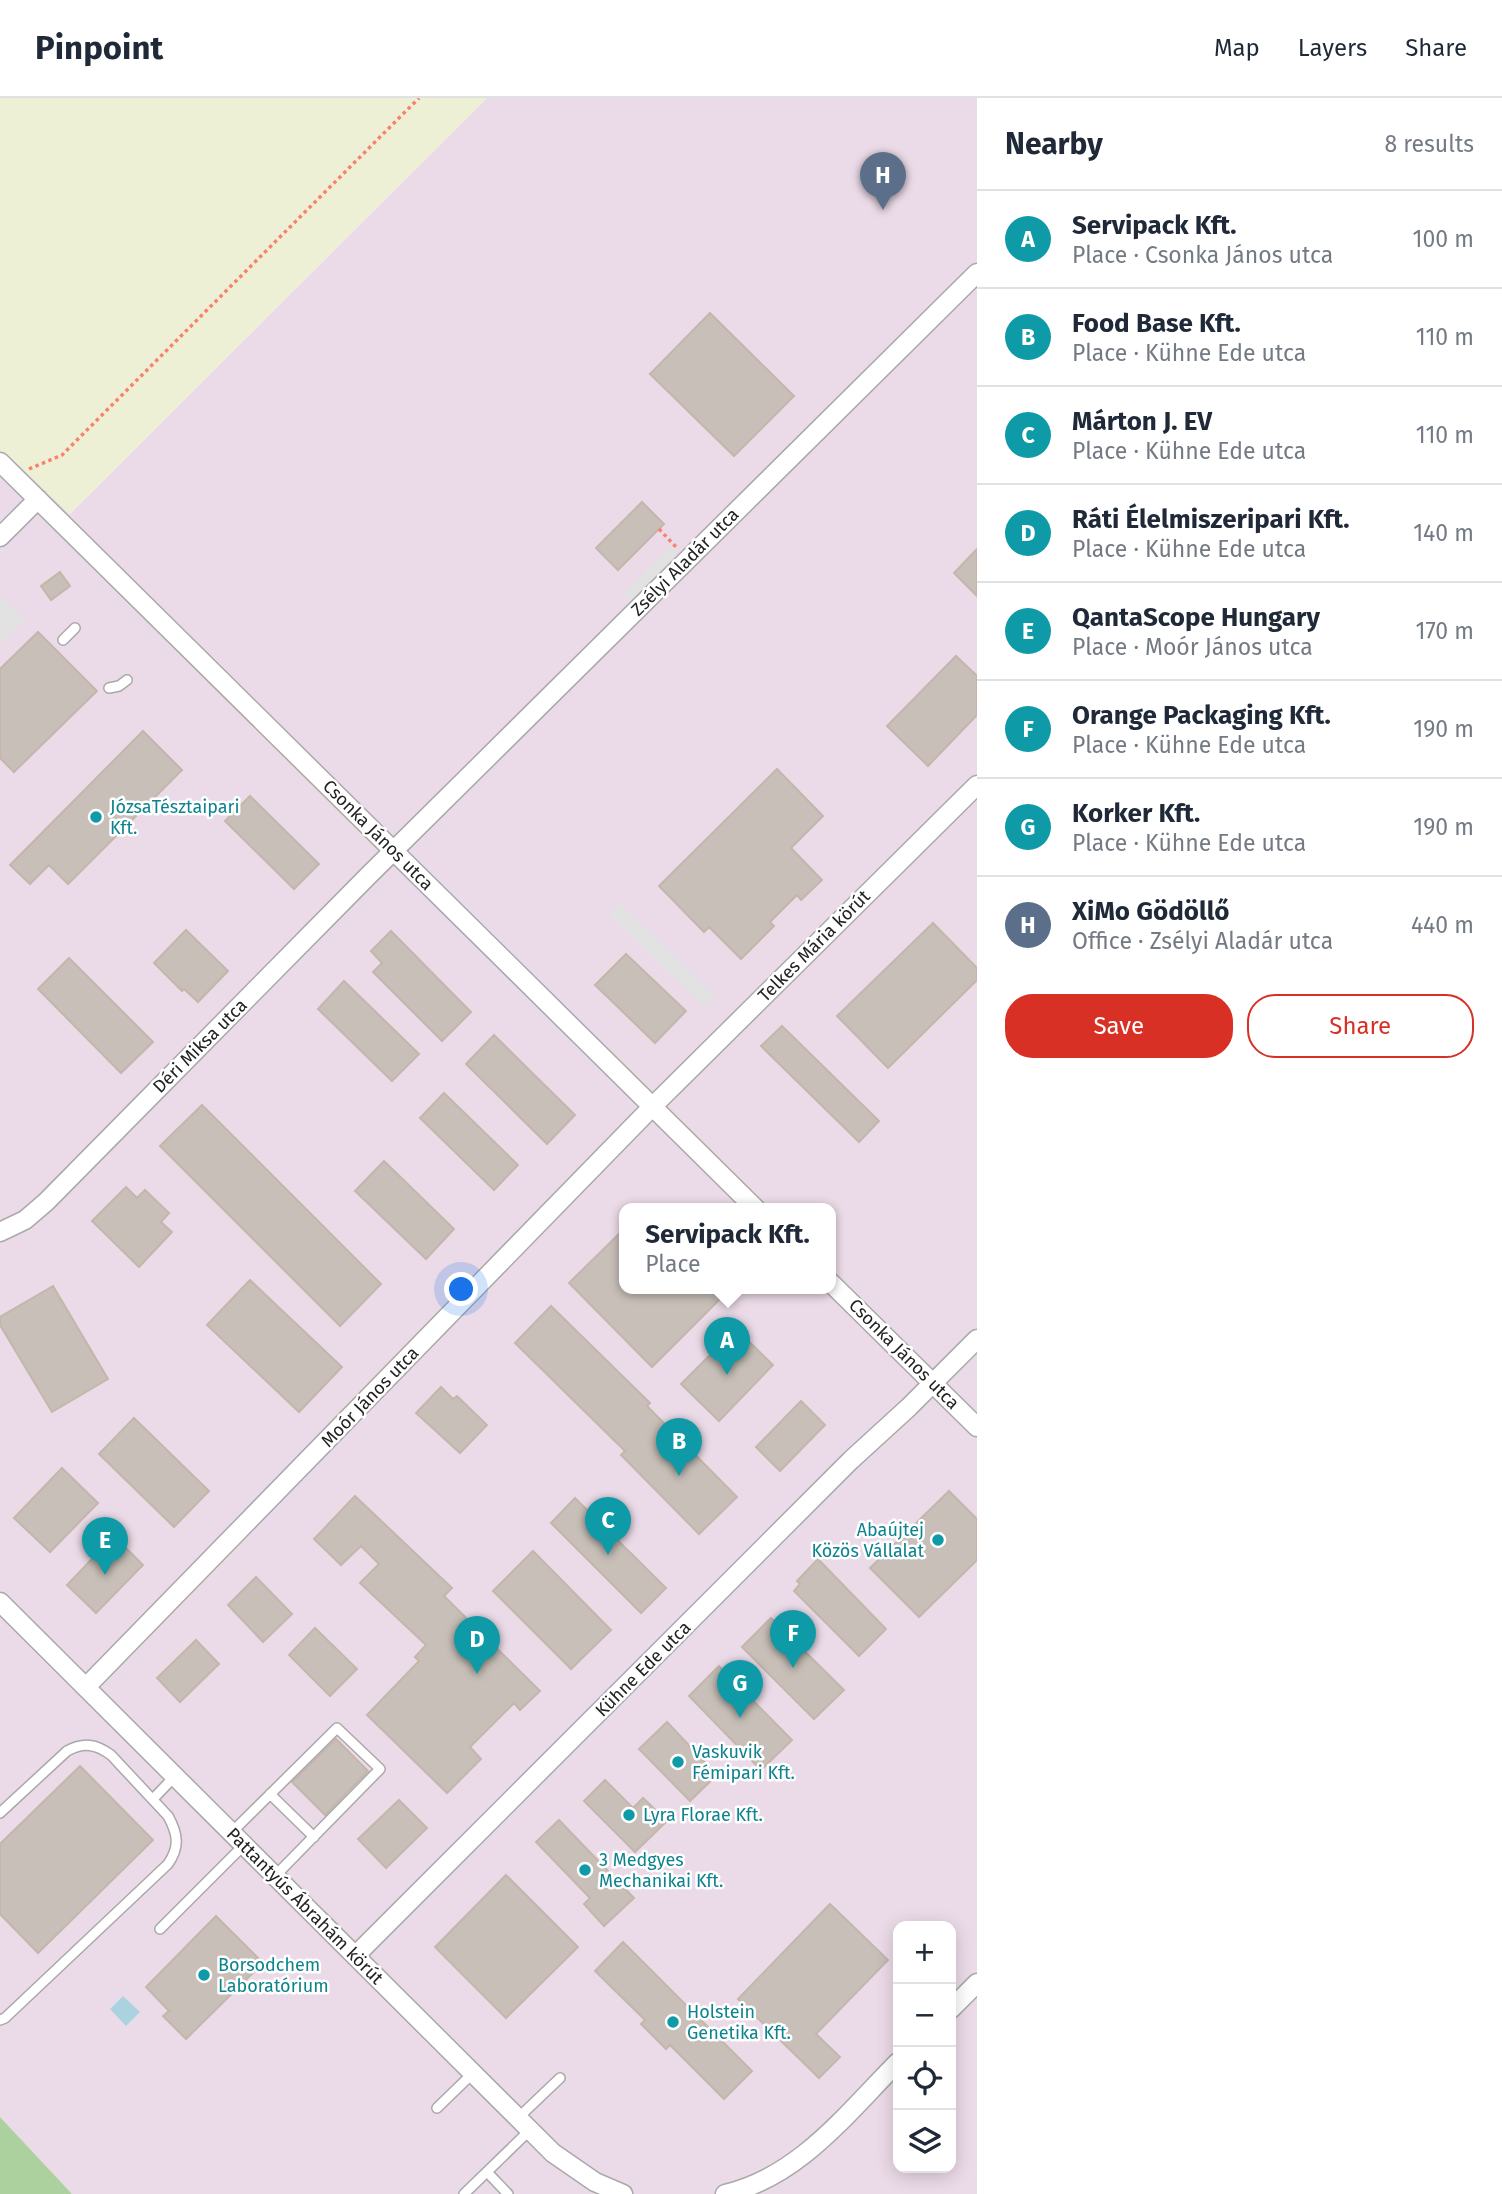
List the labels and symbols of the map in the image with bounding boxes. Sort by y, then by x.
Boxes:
pin: H [860,152,906,210]
street label: Zsélyi Aladár utca [626,503,744,621]
street label: Csonka János utca [318,775,438,895]
place label: JózsaTésztaipari Kft. [110,796,240,839]
marker: JózsaTésztaipari Kft. [88,809,104,825]
street label: Telkes Mária körút [753,885,875,1007]
street label: Déri Miksa utca [148,994,252,1098]
your location [444,1272,478,1306]
street label: Csonka János utca [844,1294,964,1414]
pin: A [704,1317,750,1375]
street label: Moór János utca [317,1342,423,1452]
pin: B [656,1418,702,1476]
pin: C [585,1497,631,1555]
pin: E [82,1517,128,1575]
place label: Abaújtej Közös Vállalat [811,1519,925,1562]
marker: Abaújtej Közös Vállalat [930,1532,946,1548]
pin: F [770,1610,816,1668]
pin: D [454,1616,500,1674]
street label: Kühne Ede utca [591,1617,695,1721]
pin: G [717,1660,763,1718]
place label: Vaskuvik Fémipari Kft. [692,1741,795,1784]
marker: Vaskuvik Fémipari Kft. [670,1754,686,1770]
place label: Lyra Florae Kft. [643,1804,763,1826]
marker: Lyra Florae Kft. [621,1807,637,1823]
street label: Pattantyús Ábrahám körút [222,1822,389,1989]
place label: 3 Medgyes Mechanikai Kft. [599,1849,723,1892]
marker: 3 Medgyes Mechanikai Kft. [577,1862,593,1878]
place label: Borsodchem Laboratórium [218,1954,329,1997]
marker: Borsodchem Laboratórium [196,1967,212,1983]
place label: Holstein Genetika Kft. [687,2001,791,2044]
marker: Holstein Genetika Kft. [665,2014,681,2030]

